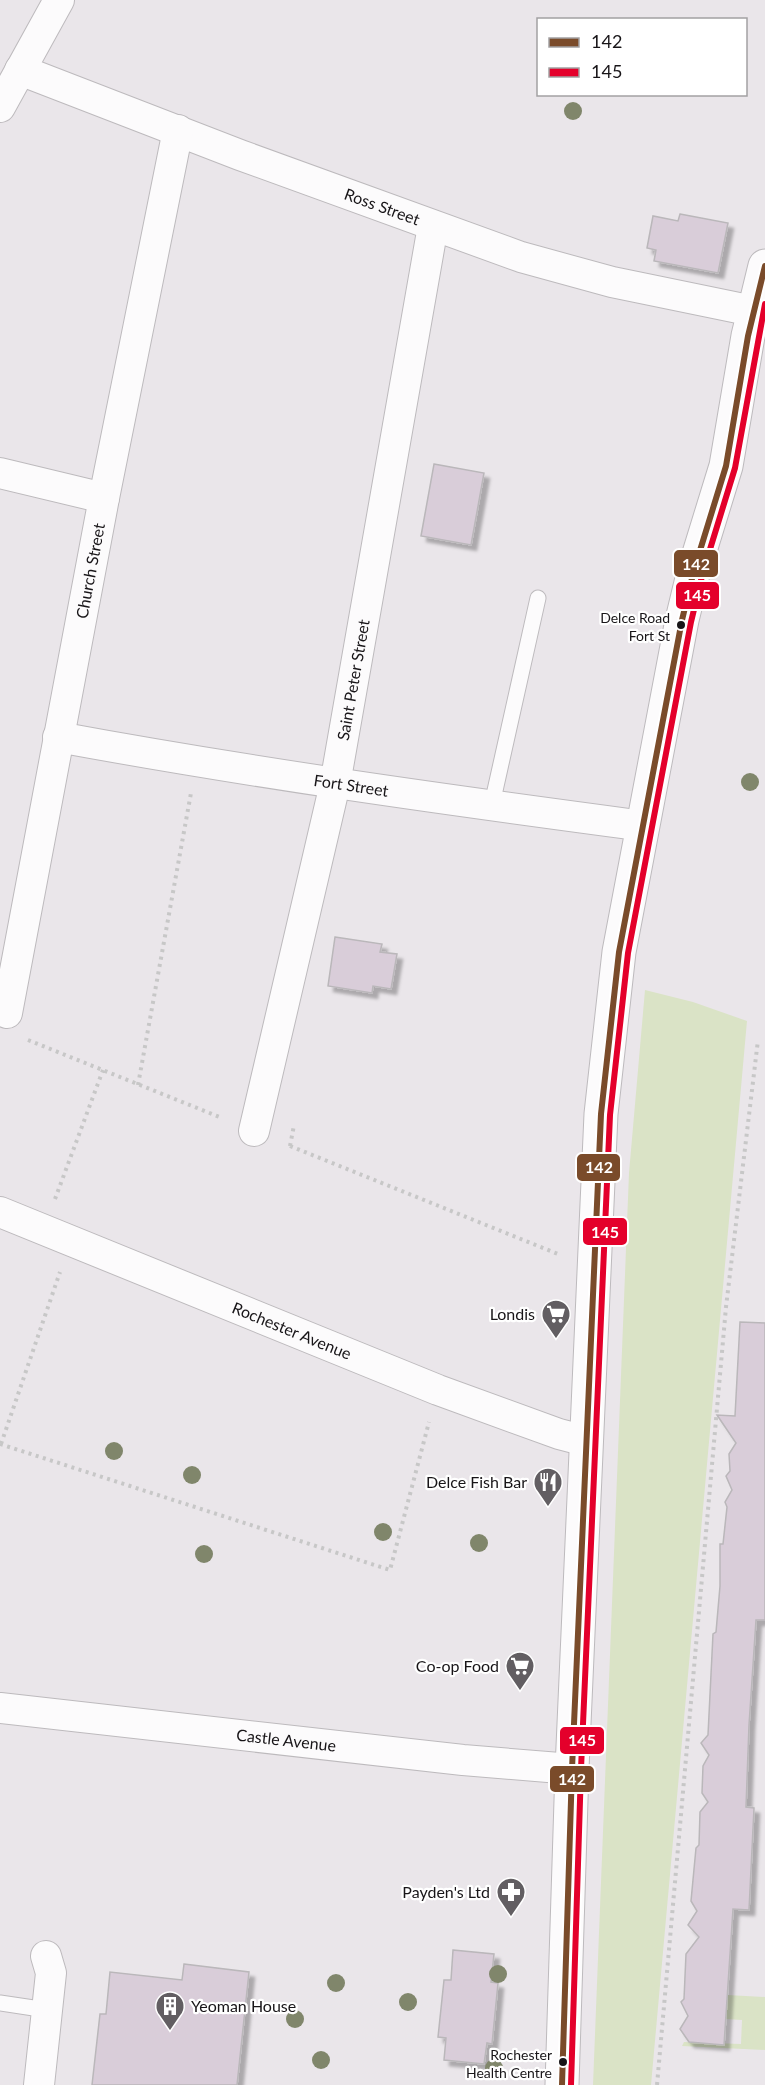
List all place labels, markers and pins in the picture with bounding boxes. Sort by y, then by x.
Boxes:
place label: Delce Road Fort St [600,609,670,644]
marker: Delce Road Fort St [675,619,687,631]
supermarket icon: Londis [540,1298,572,1340]
place label: Londis [490,1304,535,1323]
restaurant icon: Delce Fish Bar [532,1466,564,1508]
place label: Delce Fish Bar [426,1472,527,1491]
supermarket icon: Co-op Food [504,1650,536,1692]
place label: Co-op Food [416,1656,499,1675]
pharmacy icon: Payden's Ltd [495,1876,527,1918]
place label: Payden's Ltd [402,1882,490,1901]
building icon: Yeoman House [154,1990,186,2032]
place label: Yeoman House [191,1996,296,2015]
place label: Rochester Health Centre [466,2046,552,2081]
marker: Rochester Health Centre [557,2056,569,2068]

